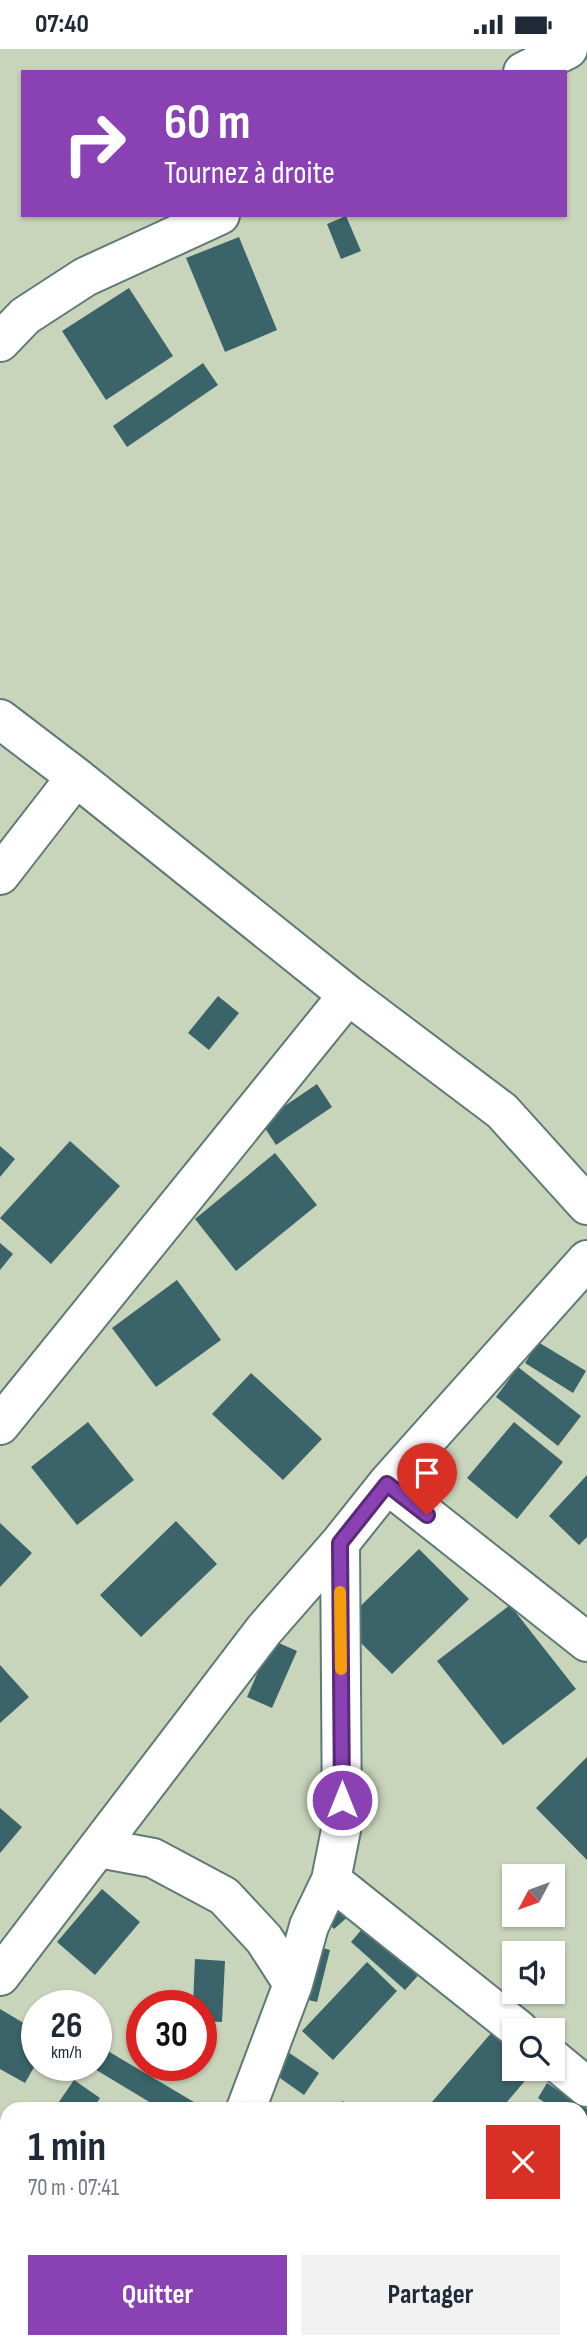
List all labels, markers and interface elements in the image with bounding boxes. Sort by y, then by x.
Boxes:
text: 07:40 [35,9,89,40]
text: 60 m [164,94,251,153]
icon: right [49,98,140,189]
text: Tournez à droite [164,154,335,193]
pin [397,1443,457,1515]
icon: arrive [408,1454,446,1492]
position arrow [305,1763,379,1837]
north arrow [502,1864,565,1927]
map controls [502,1864,565,2081]
button: sound [502,1941,565,2004]
speed limit sign: 30 [126,1990,217,2081]
text: 26 [51,2005,82,2048]
button: search [502,2018,565,2081]
text: km/h [51,2042,82,2063]
text: 1 min [28,2122,106,2173]
button: close [486,2125,560,2199]
text: 70 m · 07:41 [28,2174,119,2202]
button: Quitter [28,2255,287,2335]
button: Partager [301,2255,560,2335]

